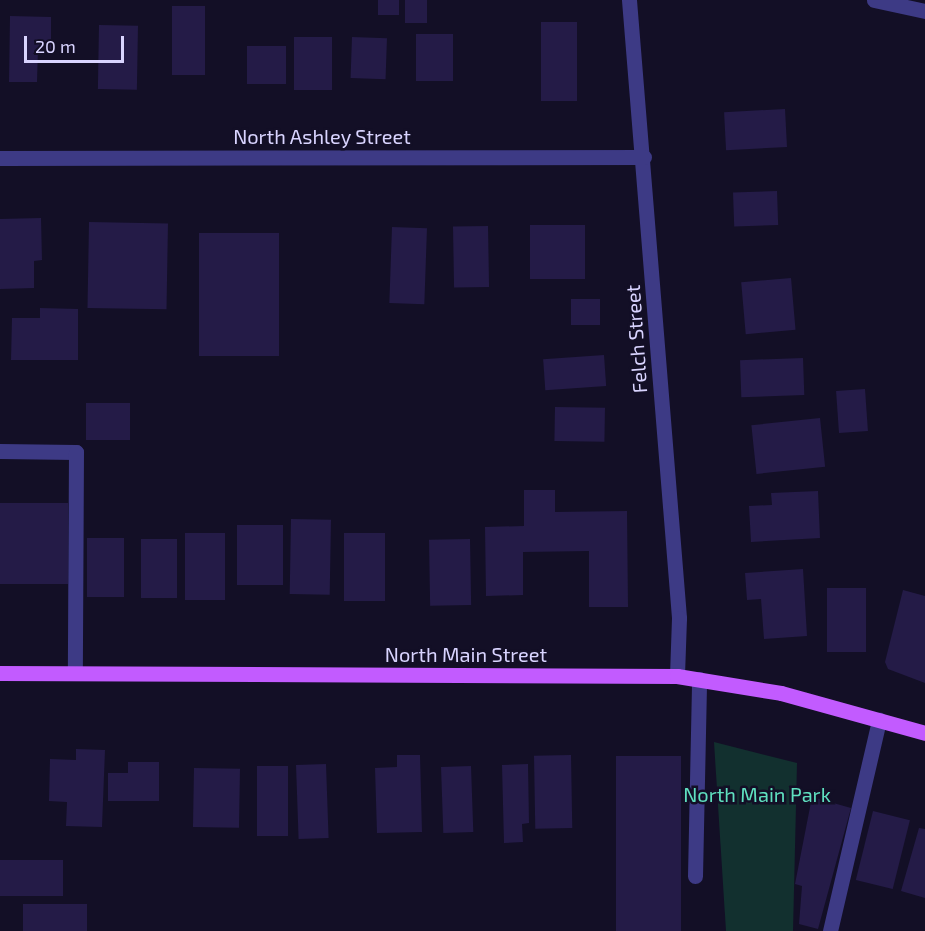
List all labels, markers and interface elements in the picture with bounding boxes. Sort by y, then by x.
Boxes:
scale bar [27,24,128,62]
text: 20 m [35,35,76,57]
street label: North Ashley Street [233,124,411,148]
street label: Felch Street [620,284,652,394]
street label: North Main Street [385,642,547,666]
park label: North Main Park [683,782,831,806]

